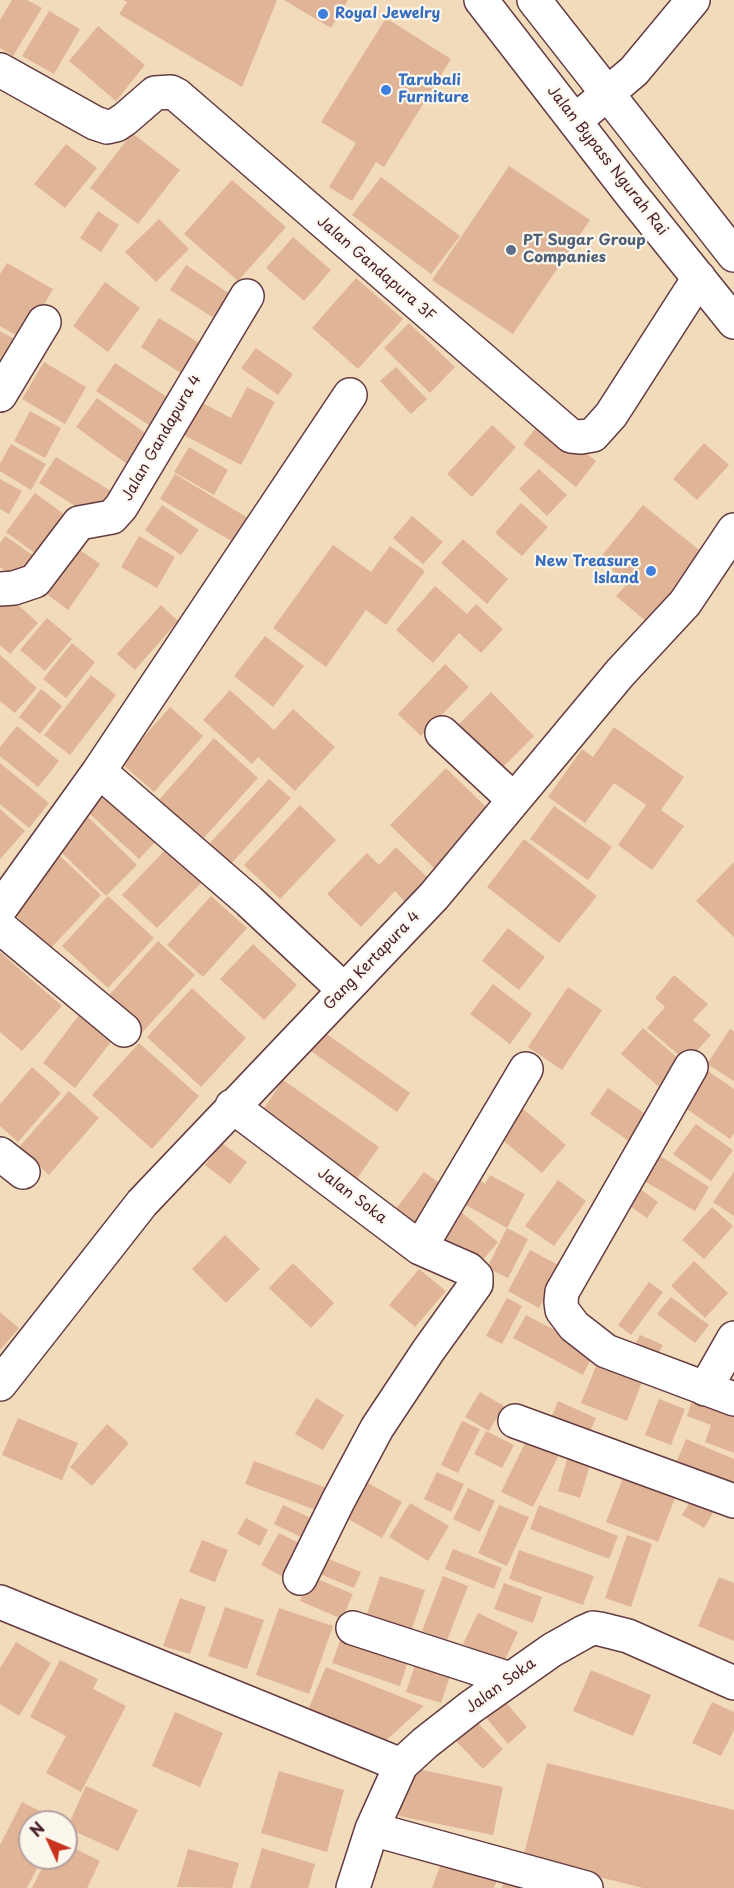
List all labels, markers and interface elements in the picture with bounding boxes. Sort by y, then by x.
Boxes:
place label: Royal Jewelry [335,5,440,23]
marker: Royal Jewelry [316,7,330,21]
place label: Tarubali Furniture [398,72,469,107]
marker: Tarubali Furniture [379,83,393,97]
street label: Jalan Bypass Ngurah Rai [543,83,671,239]
street label: Jalan Gandapura 3F [313,213,439,325]
place label: PT Sugar Group Companies [523,232,646,267]
marker: PT Sugar Group Companies [504,243,518,257]
street label: Jalan Gandapura 4 [119,372,205,504]
place label: New Treasure Island [535,553,639,588]
marker: New Treasure Island [644,564,658,578]
street label: Gang Kertapura 4 [320,908,424,1014]
street label: Jalan Soka [314,1164,390,1228]
street label: Jalan Soka [463,1655,539,1717]
north arrow [18,1810,78,1870]
text: N [23,1816,50,1842]

